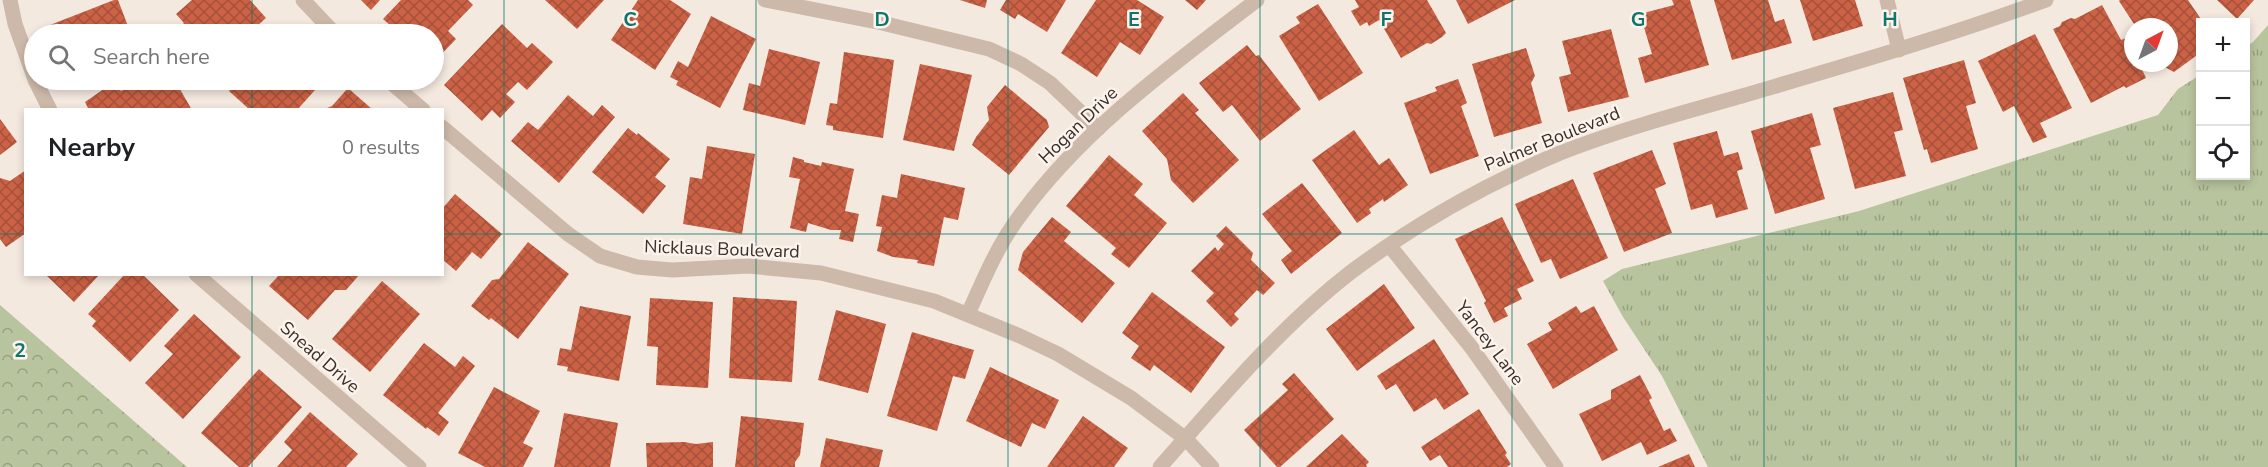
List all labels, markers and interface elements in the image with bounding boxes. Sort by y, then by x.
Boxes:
text: C [623,6,637,33]
text: D [874,6,890,33]
text: E [1128,6,1140,33]
text: F [1380,6,1392,33]
text: G [1631,6,1645,33]
text: H [1882,6,1898,33]
north arrow [2124,18,2178,72]
map controls [2196,18,2250,180]
button: + [2196,18,2250,72]
search box [24,24,444,90]
icon: search [45,41,78,74]
text: Search here [93,42,210,72]
button: − [2196,72,2250,126]
street label: Hogan Drive [1033,81,1123,169]
street label: Palmer Boulevard [1481,101,1623,177]
button: locate [2196,126,2250,180]
text: Nearby [48,130,135,165]
text: 0 results [342,134,420,161]
street label: Nicklaus Boulevard [644,234,800,264]
street label: Yancey Lane [1450,295,1530,390]
street label: Snead Drive [275,316,365,398]
text: 2 [14,337,26,364]

